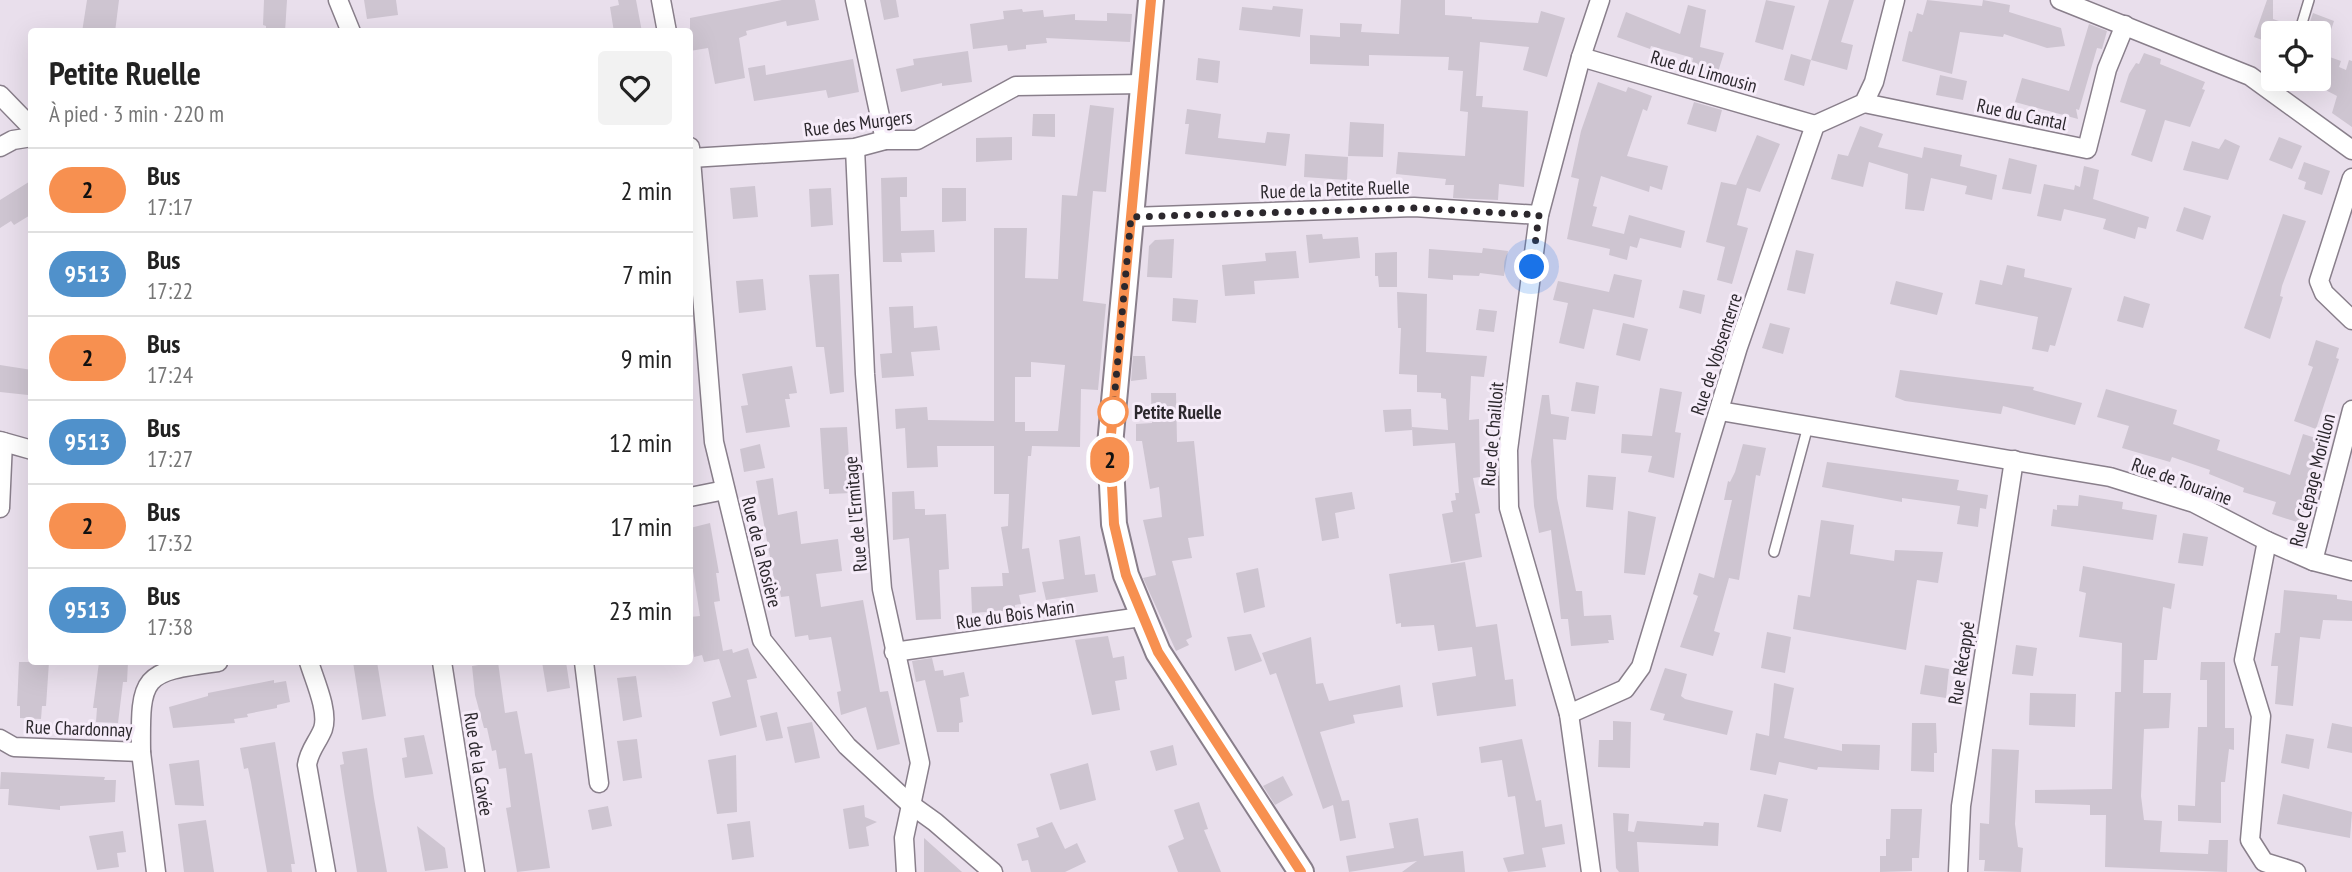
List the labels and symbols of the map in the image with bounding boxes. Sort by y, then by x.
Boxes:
street label: Rue du Limousin [1648,44,1760,98]
street label: Rue du Cantal [1975,93,2070,135]
street label: Rue des Murgers [802,104,914,142]
street label: Rue de la Petite Ruelle [1260,174,1410,204]
your location [1514,249,1549,284]
street label: Rue de Vobsenterre [1685,290,1747,418]
street label: Rue de Chailloit [1475,380,1509,487]
marker: Petite Ruelle [1098,397,1128,427]
place label: Petite Ruelle [1134,400,1222,424]
street label: Rue Cépage Morillon [2284,411,2340,549]
line badge: 2 [1087,437,1133,483]
street label: Rue de Touraine [2129,452,2236,510]
street label: Rue de l'Ermitage [838,455,872,573]
street label: Rue de la Rosière [737,494,787,610]
street label: Rue du Bois Marin [954,594,1076,634]
street label: Rue Récappé [1943,619,1979,706]
street label: Rue de la Cavée [459,711,499,818]
street label: Rue Chardonnay [25,714,134,742]

